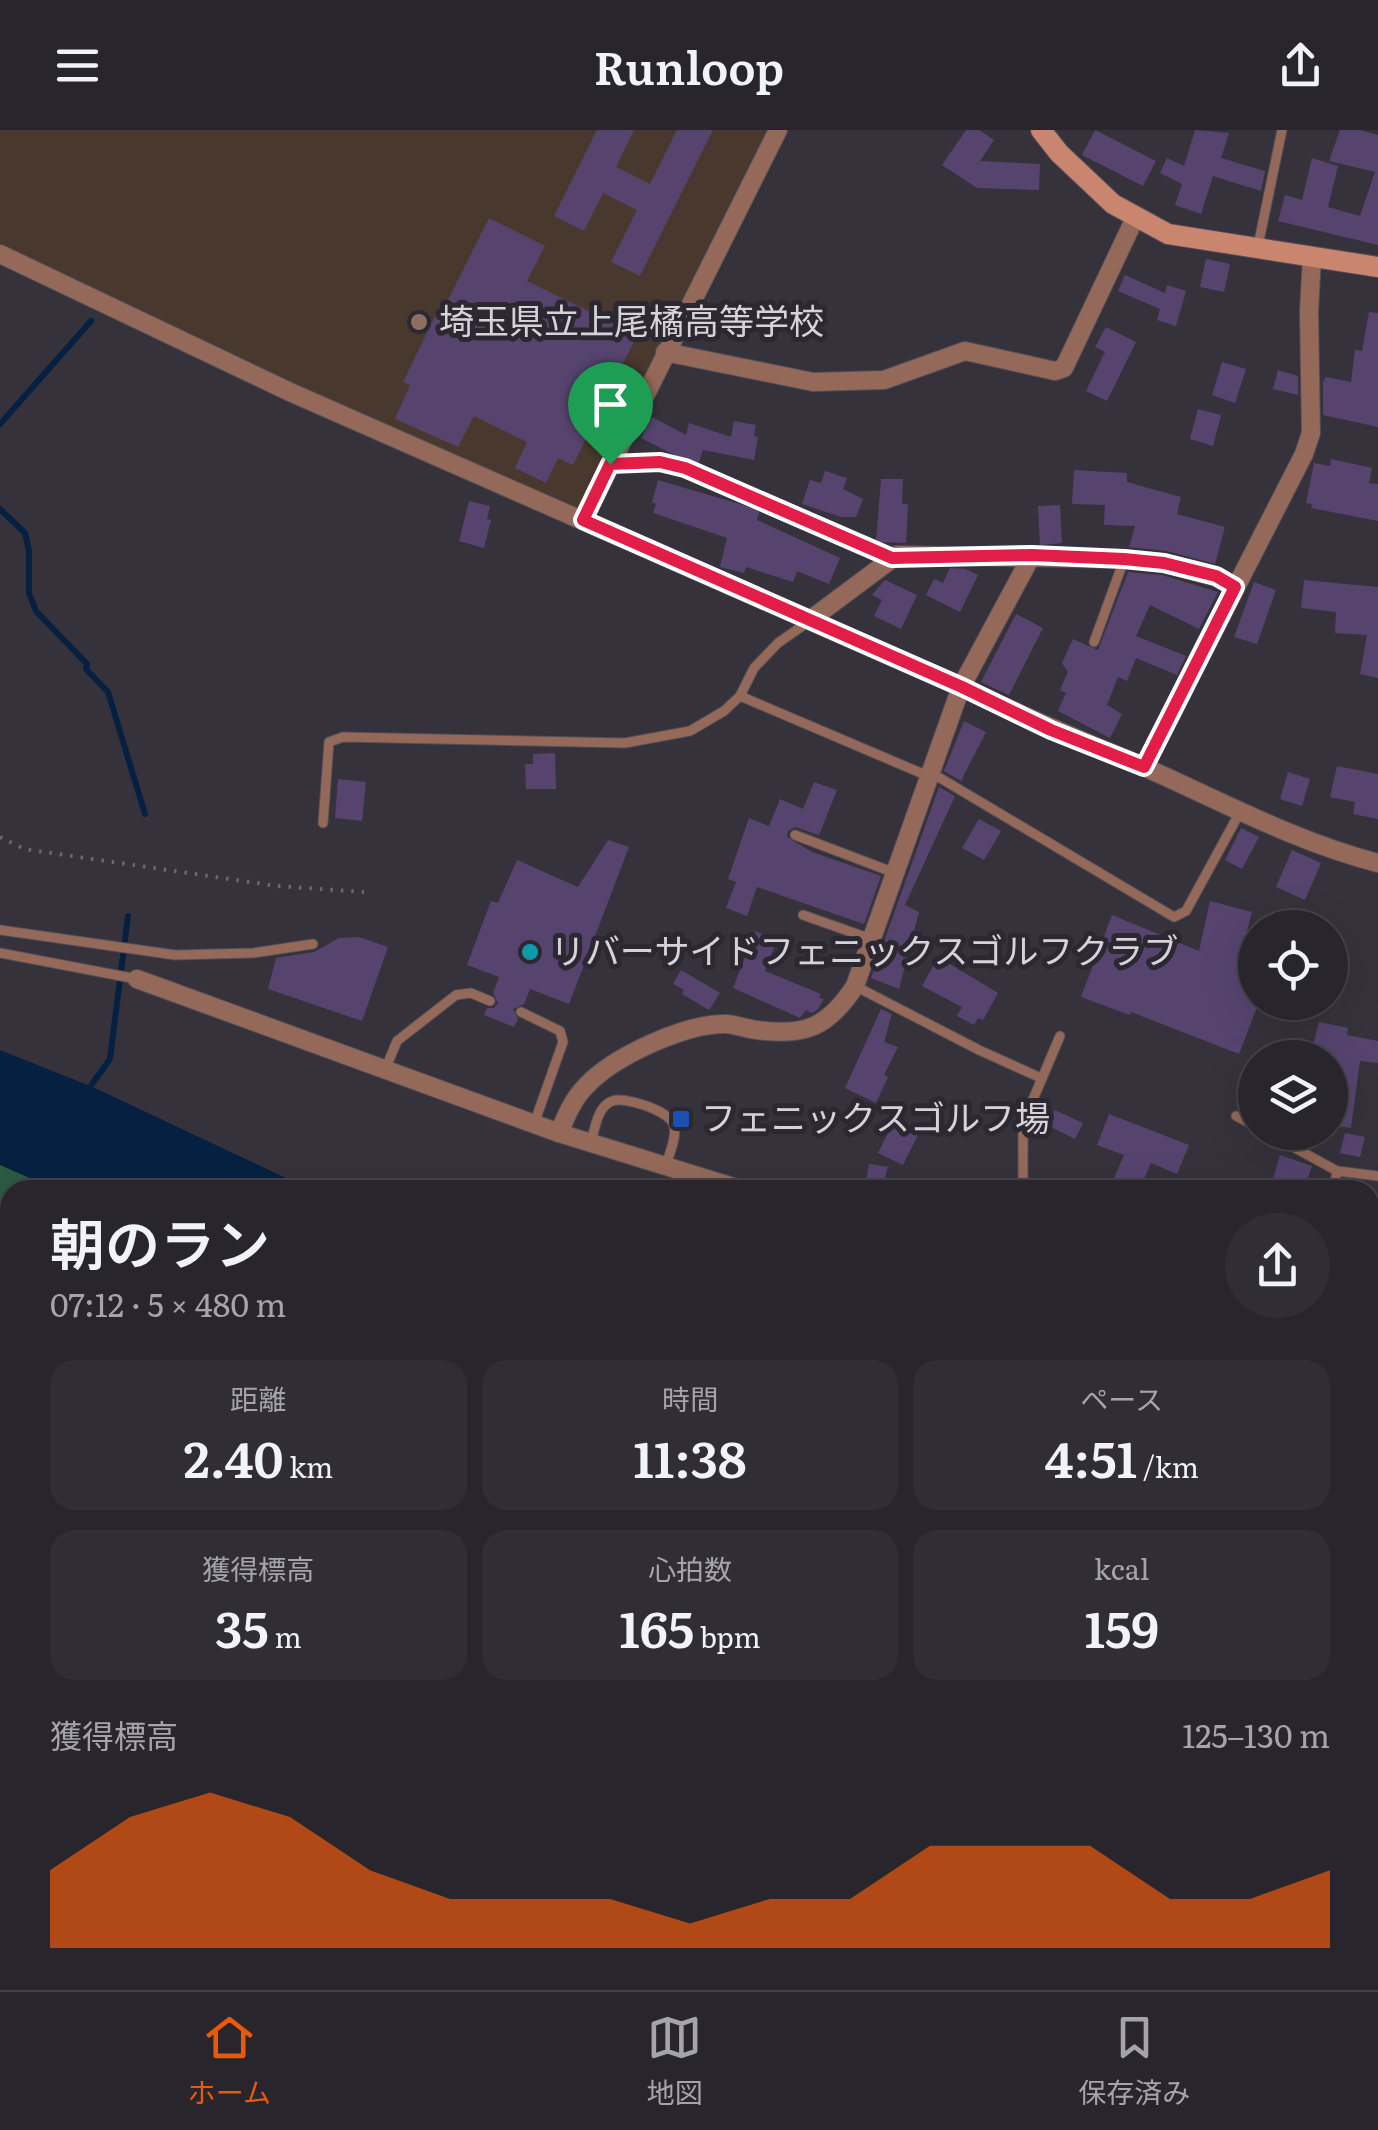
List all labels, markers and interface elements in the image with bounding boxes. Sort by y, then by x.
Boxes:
text: Runloop [594,32,784,99]
icon: menu [50,38,105,93]
icon: share [1273,38,1328,93]
place label: 埼玉県立上尾橘高等学校 [439,293,824,345]
marker: 埼玉県立上尾橘高等学校 [408,311,430,333]
pin [568,362,653,465]
icon: arrive [583,377,638,432]
map controls [1238,910,1348,1150]
button: locate [1238,910,1348,1020]
place label: リバーサイドフェニックスゴルフクラブ [550,923,1178,975]
marker: リバーサイドフェニックスゴルフクラブ [519,941,541,963]
button: layers [1238,1040,1348,1150]
place label: フェニックスゴルフ場 [701,1090,1050,1142]
marker: フェニックスゴルフ場 [670,1108,692,1130]
text: 朝のラン [50,1200,270,1282]
button: share [1225,1213,1330,1318]
text: 07:12 · 5 × 480 m [50,1279,286,1327]
text: 距離 [230,1377,286,1419]
text: 時間 [662,1377,718,1419]
text: ペース [1080,1377,1163,1419]
text: 2.40 [183,1419,284,1493]
text: 11:38 [633,1419,747,1493]
text: 4:51 [1044,1419,1137,1493]
text: km [284,1445,333,1487]
text: /km [1137,1445,1199,1487]
text: 獲得標高 [202,1547,314,1589]
text: 心拍数 [648,1547,732,1589]
text: kcal [1094,1547,1149,1589]
text: 35 [215,1589,269,1663]
text: 165 [619,1589,694,1663]
text: 159 [1084,1589,1159,1663]
text: m [269,1615,302,1657]
text: bpm [694,1615,761,1657]
text: 獲得標高 [50,1710,178,1758]
text: 125–130 m [1182,1710,1330,1758]
tab: ホーム [188,2010,271,2112]
tab: 地図 [647,2010,703,2112]
tab: 保存済み [1078,2010,1190,2112]

